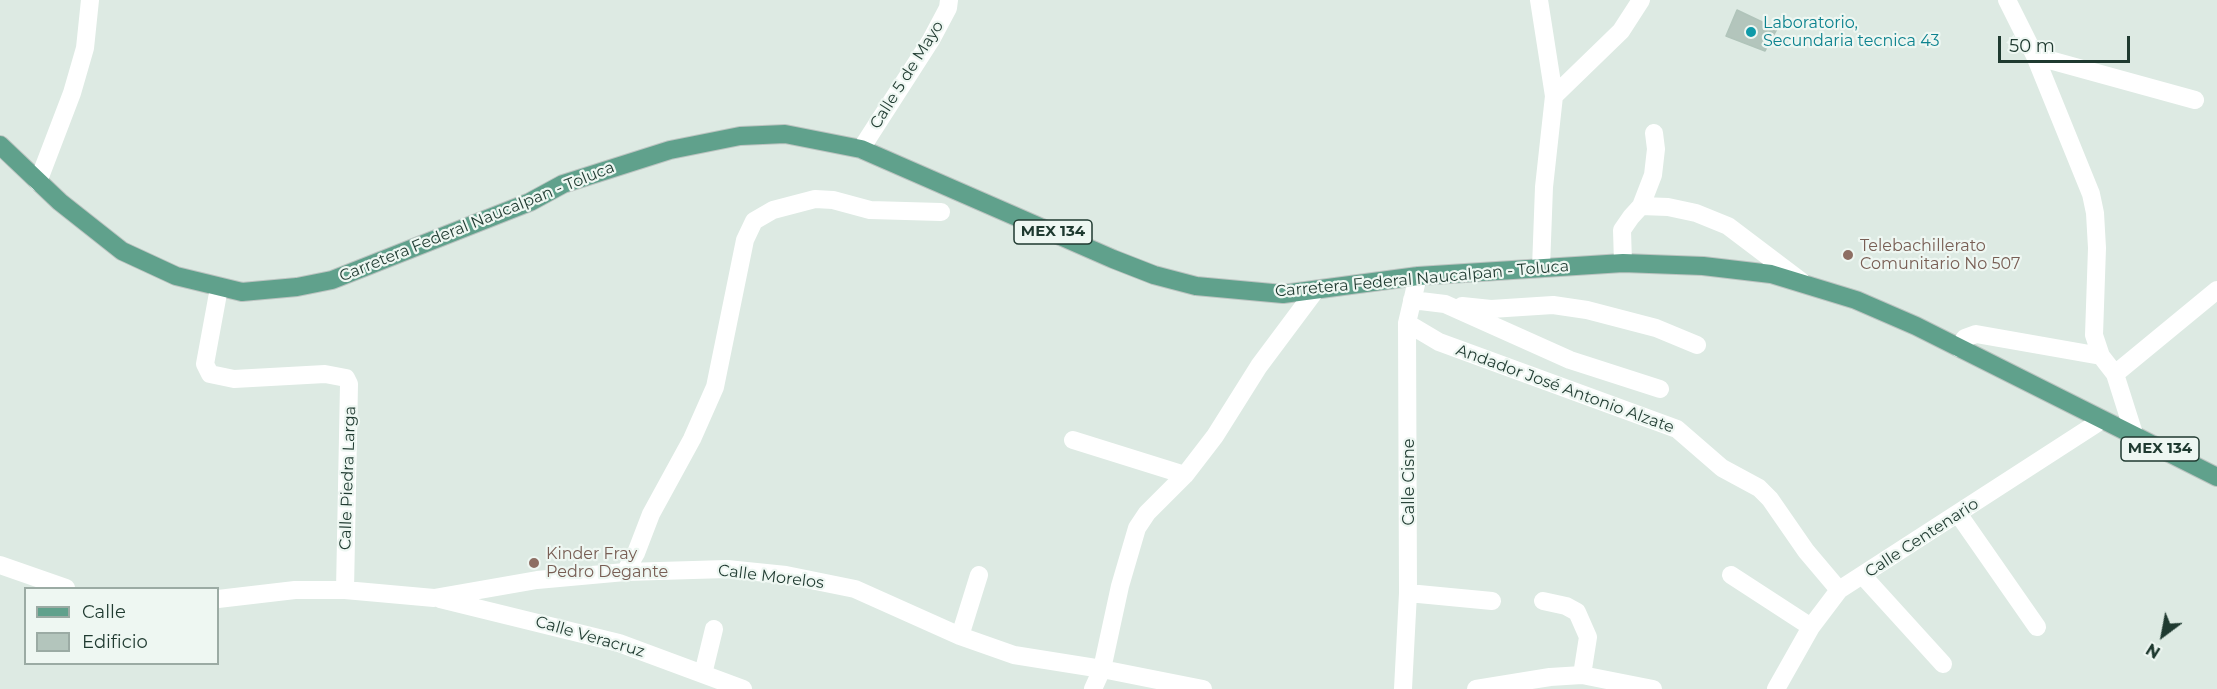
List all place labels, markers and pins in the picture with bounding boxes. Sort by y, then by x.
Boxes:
place label: Laboratorio, Secundaria tecnica 43 [1763,13,1940,51]
marker: Laboratorio, Secundaria tecnica 43 [1744,25,1758,39]
place label: Telebachillerato Comunitario No 507 [1860,236,2020,274]
marker: Telebachillerato Comunitario No 507 [1841,248,1855,262]
place label: Kinder Fray Pedro Degante [546,544,668,582]
marker: Kinder Fray Pedro Degante [527,556,541,570]

